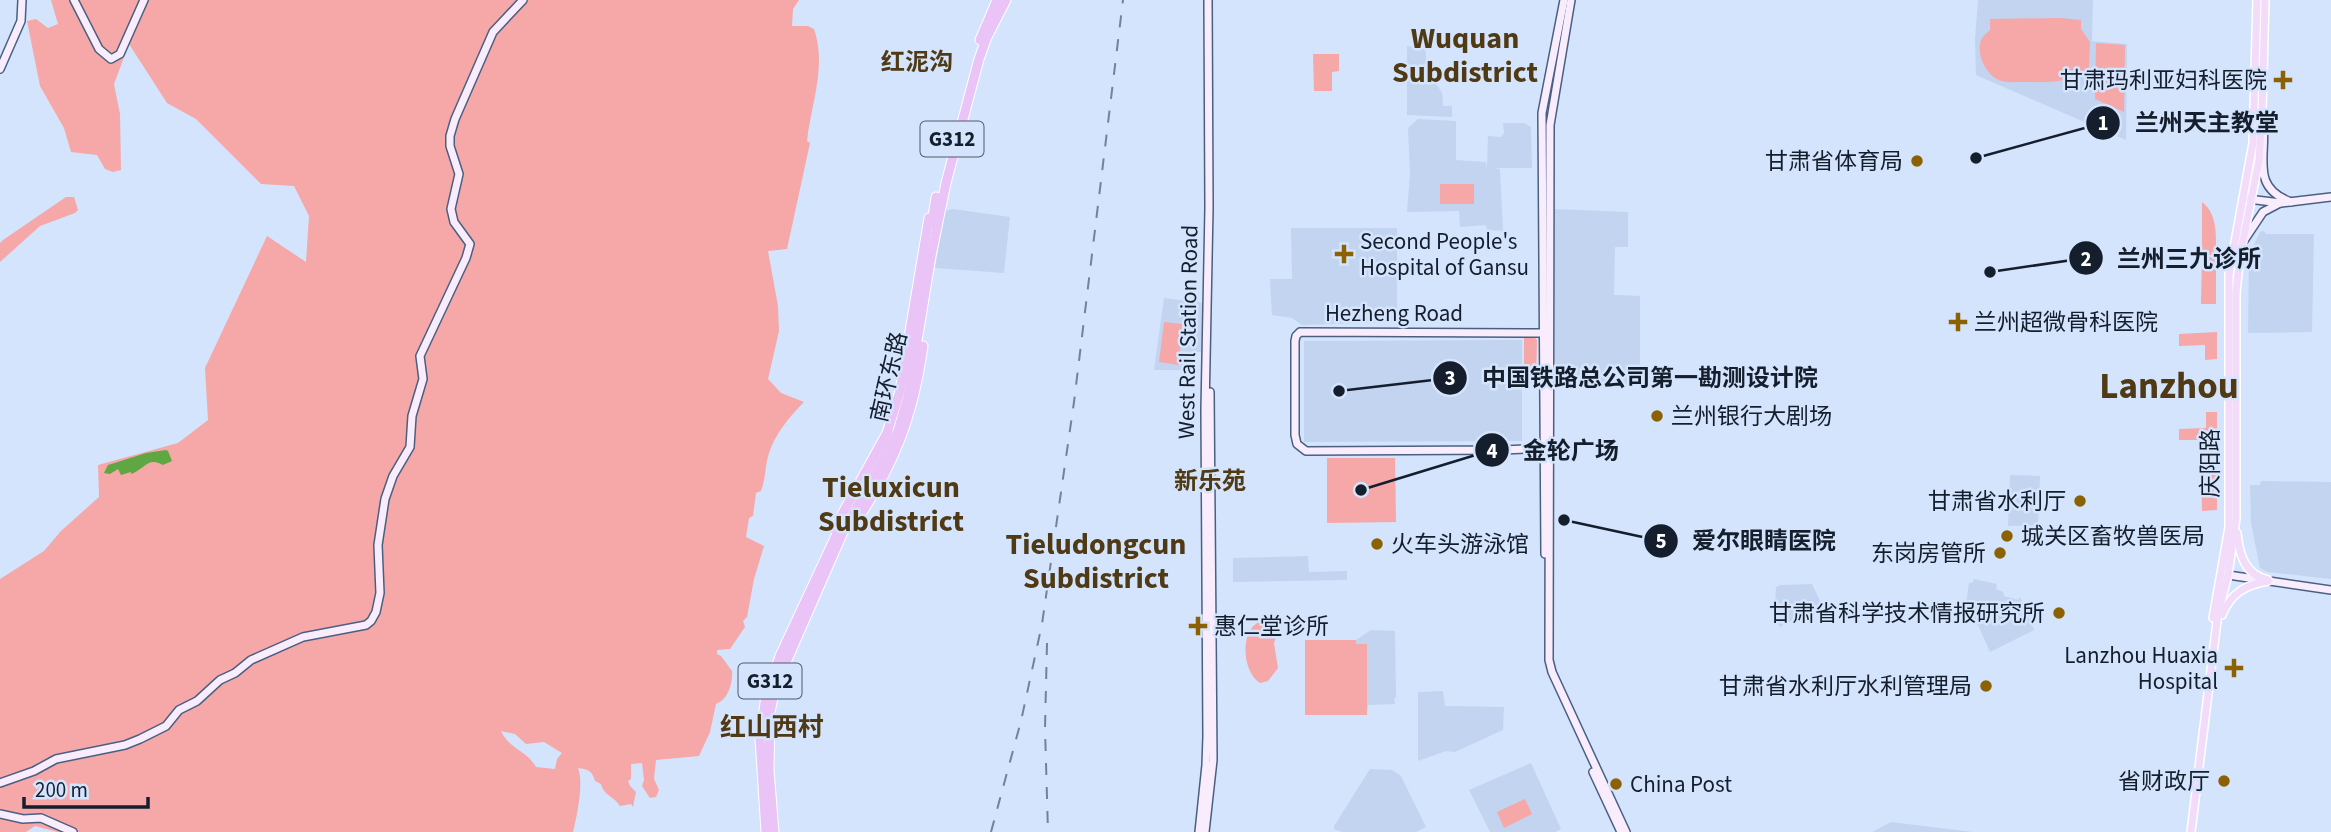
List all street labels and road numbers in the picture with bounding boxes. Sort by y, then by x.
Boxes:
road number: G312 [920,122,984,156]
street label: West Rail Station Road [1170,224,1206,440]
street label: Hezheng Road [1325,297,1463,330]
street label: 南环东路 [863,328,915,426]
street label: 庆阳路 [2194,429,2227,498]
road number: G312 [738,664,802,698]

